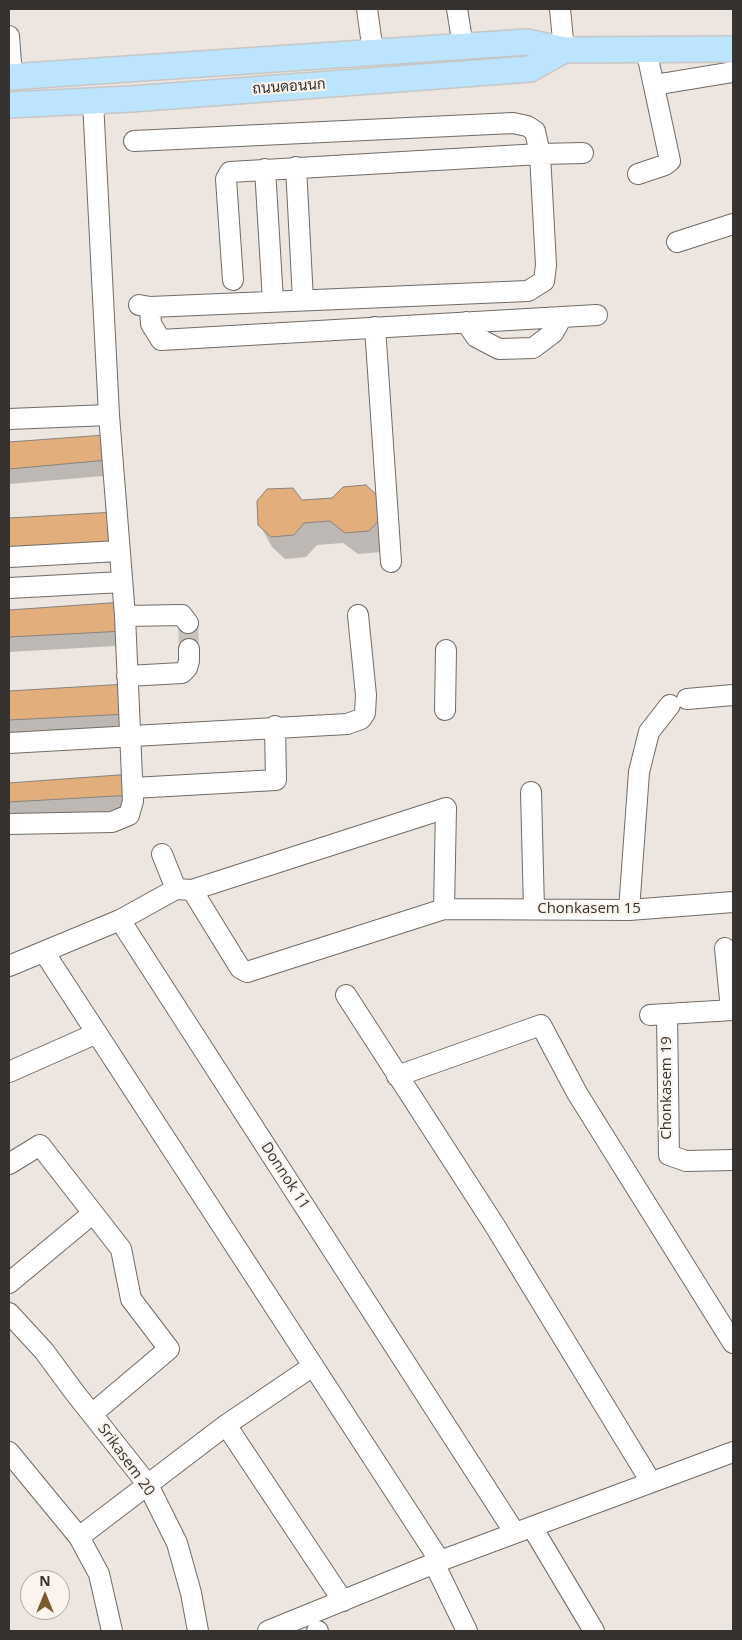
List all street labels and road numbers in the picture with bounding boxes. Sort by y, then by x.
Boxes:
street label: ถนนดอนนก [252,75,326,99]
street label: Chonkasem 15 [537,900,641,918]
street label: Chonkasem 19 [658,1036,676,1140]
street label: Donnok 11 [257,1139,313,1213]
street label: Srikasem 20 [94,1420,158,1500]

